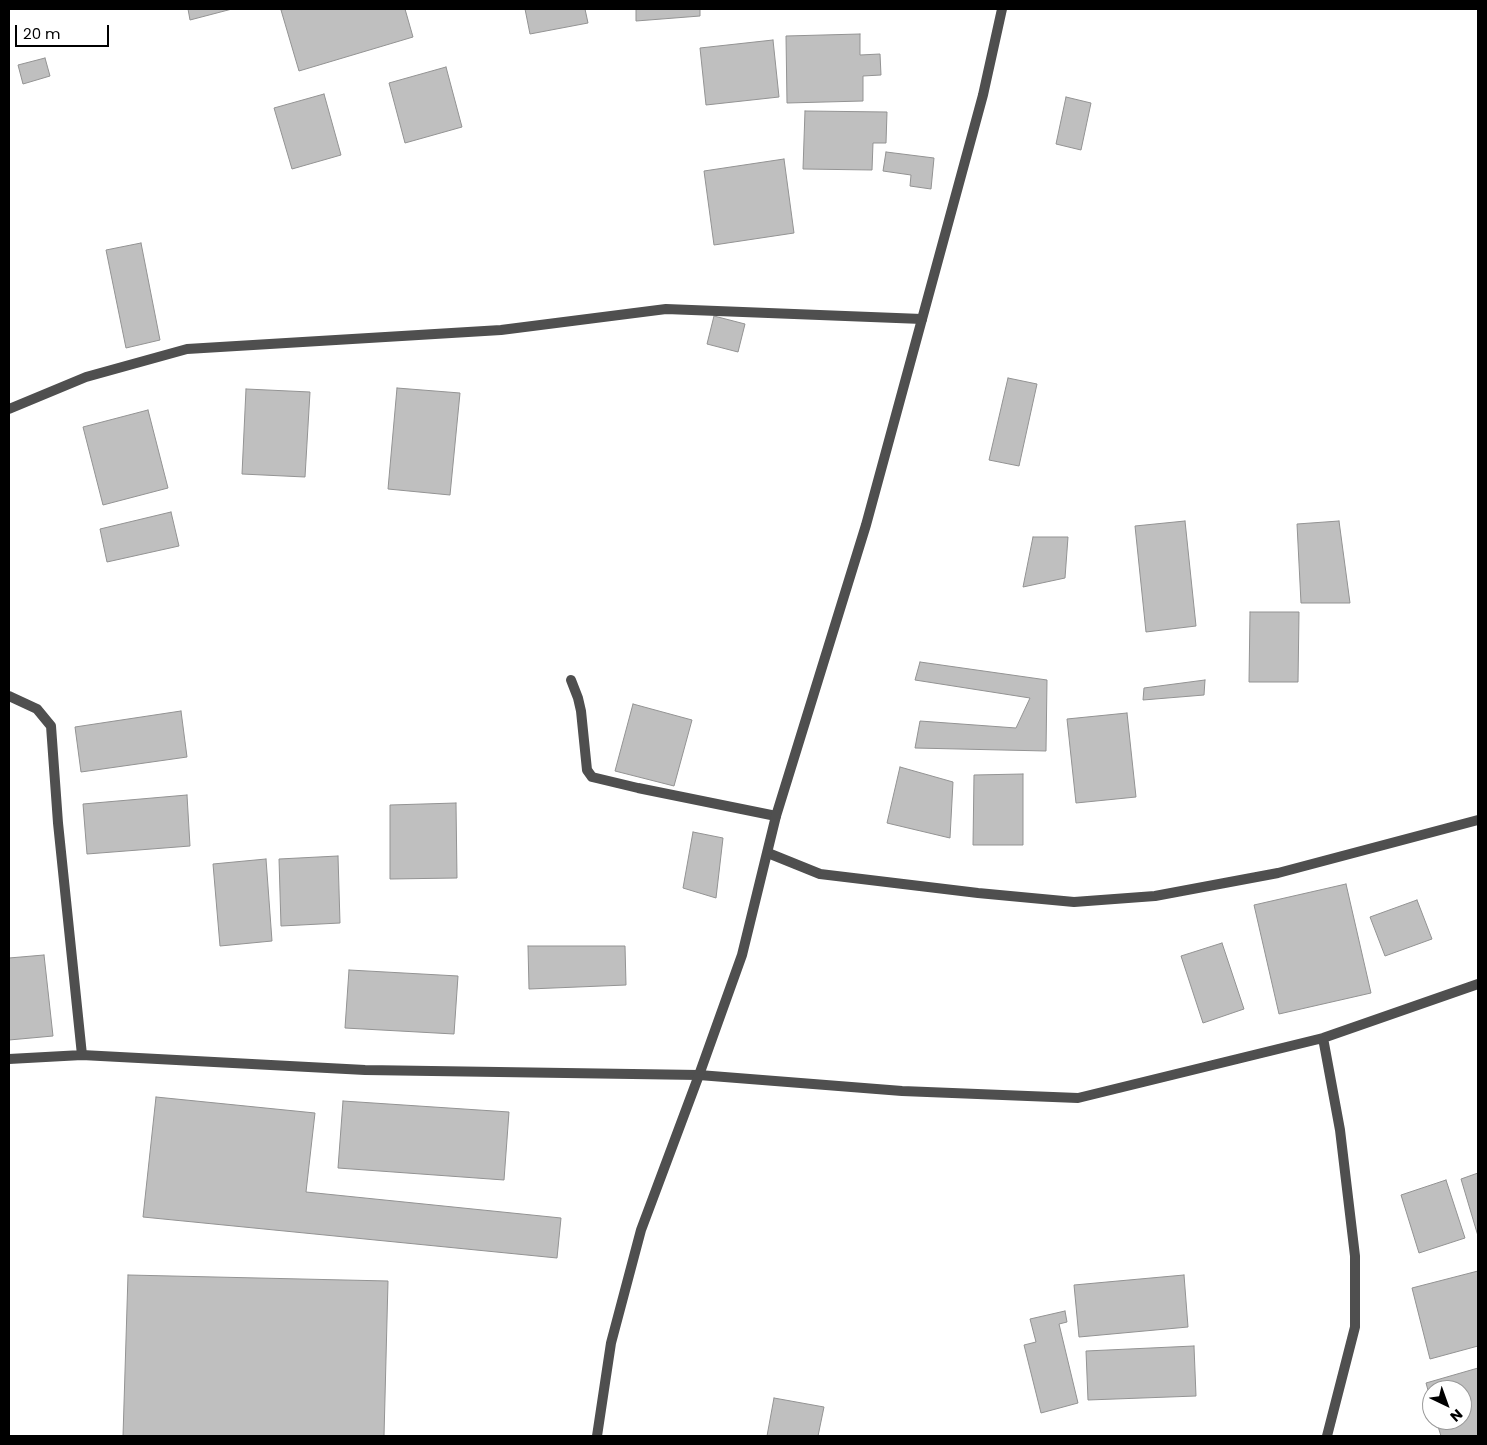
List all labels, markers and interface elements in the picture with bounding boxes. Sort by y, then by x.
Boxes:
scale bar [18,15,111,47]
text: 20 m [23,23,61,44]
north arrow [1422,1380,1472,1430]
text: N [1446,1404,1467,1426]

